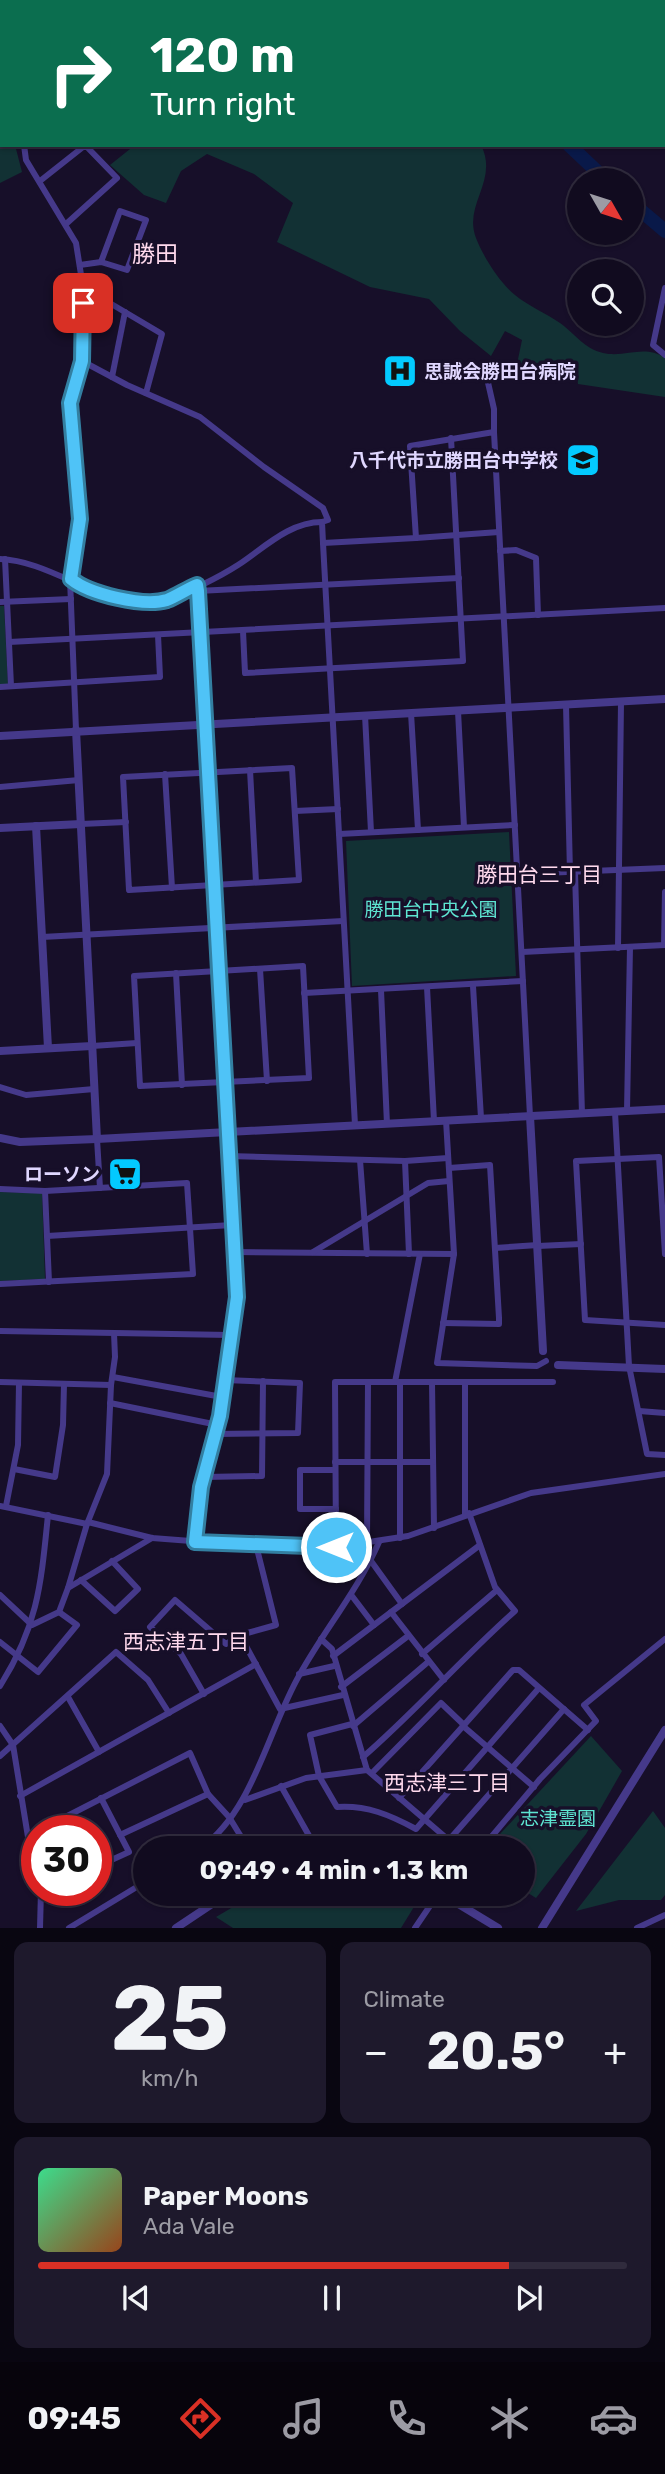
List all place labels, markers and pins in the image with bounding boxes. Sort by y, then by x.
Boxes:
pin [53,273,113,333]
hospital icon: 思誠会勝田台病院 [381,352,419,390]
place label: 思誠会勝田台病院 [424,360,576,383]
school or university icon: 八千代市立勝田台中学校 [564,441,602,479]
place label: 八千代市立勝田台中学校 [349,449,558,472]
supermarket icon: ローソン [106,1155,144,1193]
place label: ローソン [24,1163,100,1186]

